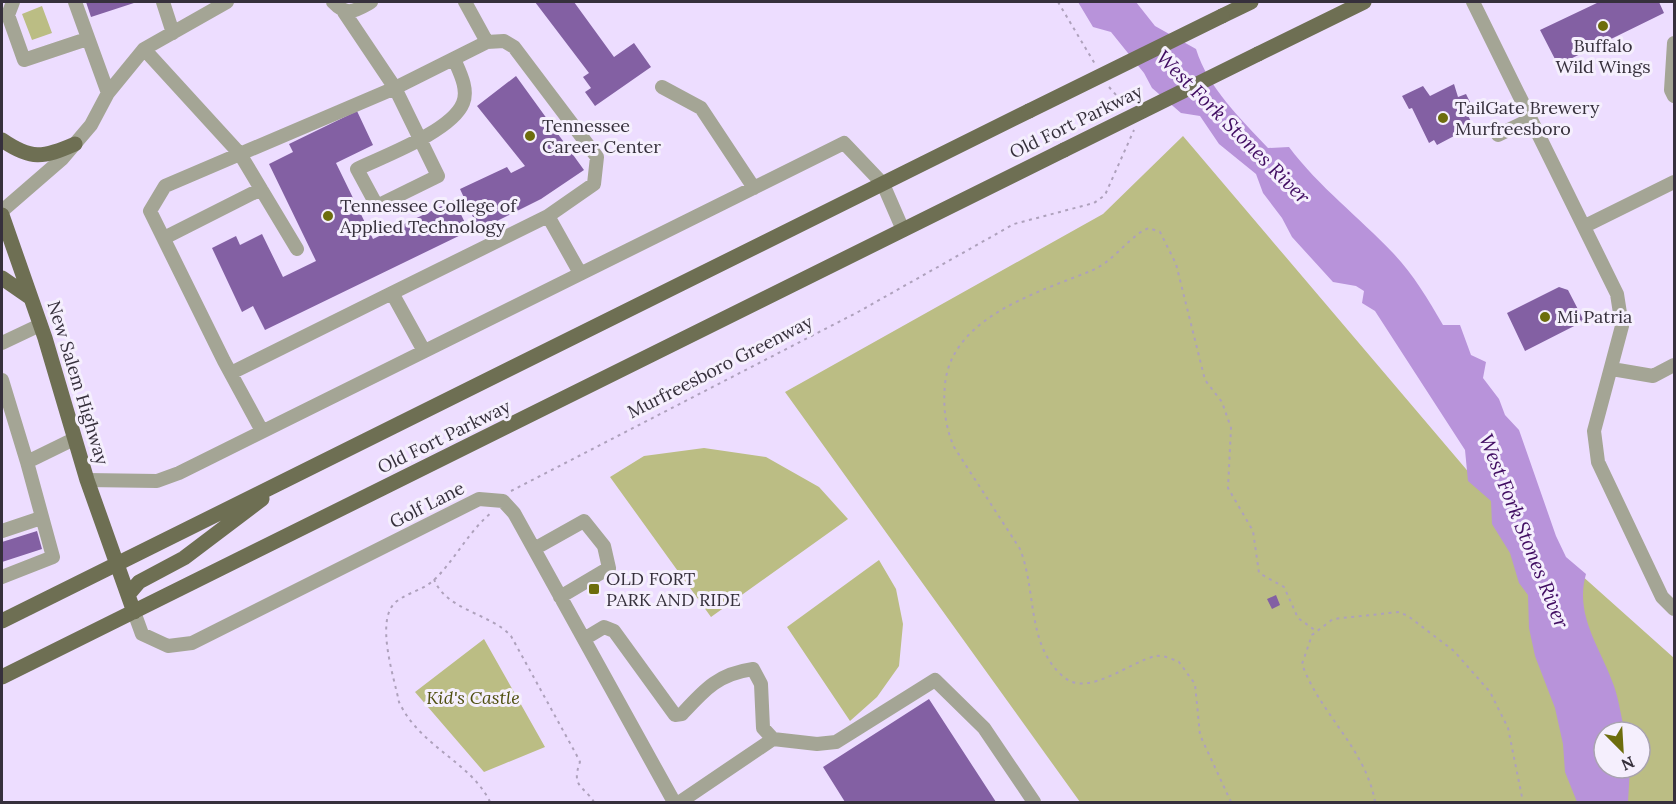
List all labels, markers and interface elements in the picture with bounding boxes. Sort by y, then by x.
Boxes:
marker: Buffalo Wild Wings [1596,19,1610,33]
place label: Buffalo Wild Wings [1556,34,1650,78]
water label: West Fork Stones River [1151,44,1316,209]
street label: Old Fort Parkway [1006,79,1146,164]
place label: TailGate Brewery Murfreesboro [1455,96,1600,140]
marker: TailGate Brewery Murfreesboro [1436,111,1450,125]
place label: Tennessee Career Center [542,114,661,158]
marker: Tennessee Career Center [523,129,537,143]
place label: Tennessee College of Applied Technology [339,194,518,238]
marker: Tennessee College of Applied Technology [321,209,335,223]
street label: New Salem Highway [43,298,115,468]
place label: Mi Patria [1557,305,1632,328]
street label: Murfreesboro Greenway [623,310,817,423]
marker: Mi Patria [1538,310,1552,324]
street label: Old Fort Parkway [374,394,514,479]
water label: West Fork Stones River [1474,430,1575,632]
street label: Golf Lane [386,476,468,533]
place label: OLD FORT PARK AND RIDE [606,567,741,611]
marker: OLD FORT PARK AND RIDE [587,582,601,596]
park label: Kid's Castle [426,686,520,709]
north arrow [1592,720,1652,780]
text: N [1618,752,1638,775]

